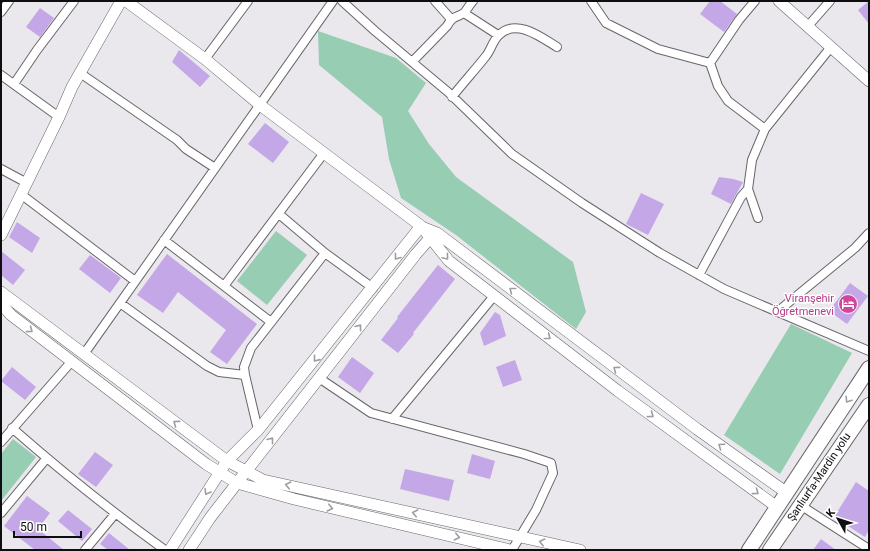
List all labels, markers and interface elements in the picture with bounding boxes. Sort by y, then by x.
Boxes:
one-way arrow [441,252,448,259]
one-way arrow [395,253,402,260]
one-way arrow [510,288,517,295]
place label: Viranşehir Öğretmenevi [772,292,834,318]
hotel icon: Viranşehir Öğretmenevi [837,293,859,315]
one-way arrow [355,324,362,331]
one-way arrow [26,325,33,332]
one-way arrow [543,332,550,339]
one-way arrow [313,354,320,361]
one-way arrow [614,366,621,373]
one-way arrow [845,396,852,403]
one-way arrow [647,411,654,418]
one-way arrow [173,420,180,427]
street label: Şanlıurfa-Mardin yolu [785,430,853,524]
one-way arrow [266,438,273,445]
one-way arrow [718,444,725,451]
one-way arrow [285,482,291,490]
one-way arrow [752,487,759,494]
one-way arrow [204,488,212,495]
north arrow [818,499,858,539]
one-way arrow [327,503,333,511]
text: K [823,505,839,520]
one-way arrow [412,510,418,518]
scale bar [14,513,81,539]
text: 50 m [20,520,47,534]
one-way arrow [453,533,460,541]
one-way arrow [539,538,545,546]

